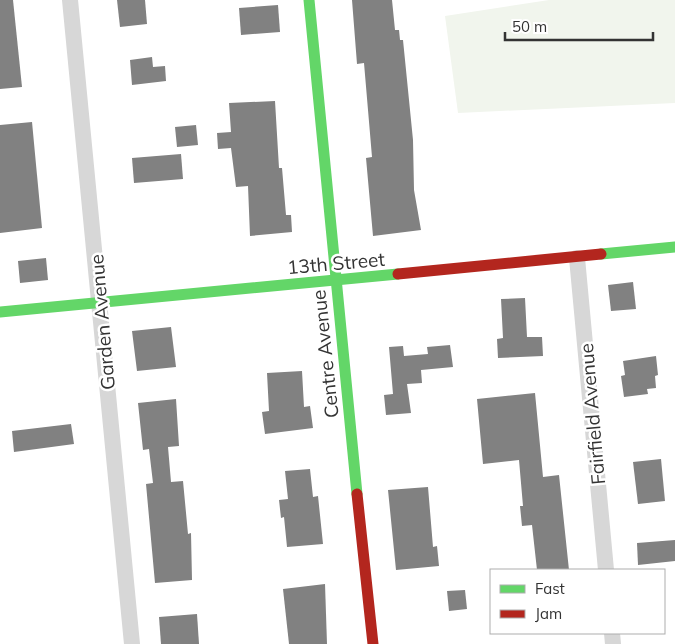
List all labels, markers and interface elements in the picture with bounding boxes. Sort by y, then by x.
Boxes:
scale bar [505,10,652,42]
text: 50 m [512,17,547,36]
street label: 13th Street [286,247,386,279]
street label: Garden Avenue [84,253,120,391]
street label: Centre Avenue [306,289,344,419]
street label: Fairfield Avenue [574,342,610,486]
legend [490,569,665,634]
text: Fast [535,579,565,598]
text: Jam [535,604,562,623]

